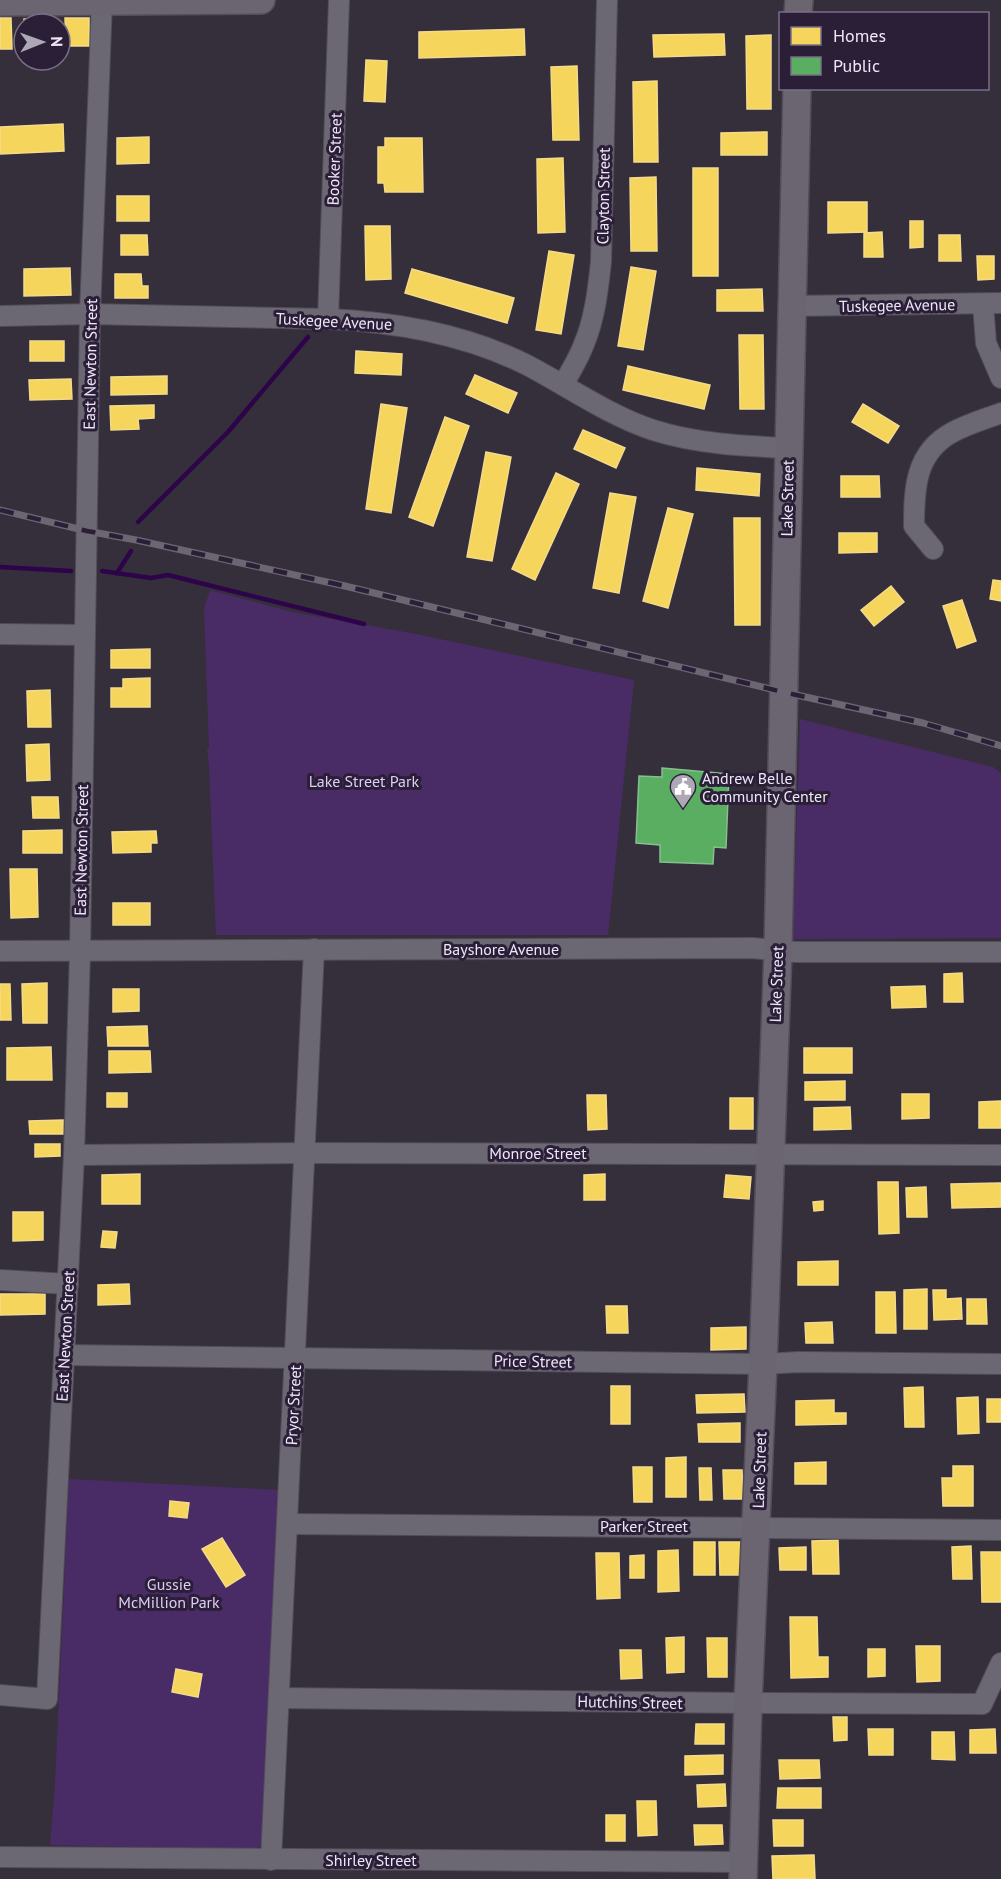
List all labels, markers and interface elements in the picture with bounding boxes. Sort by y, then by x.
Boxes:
north arrow [12,12,72,72]
legend [779,12,989,90]
text: Homes [833,24,886,47]
text: N [47,36,67,47]
text: Public [833,54,880,77]
street label: Booker Street [322,112,346,206]
street label: Clayton Street [592,147,614,245]
street label: Tuskegee Avenue [839,294,955,316]
street label: East Newton Street [79,298,101,430]
street label: Tuskegee Avenue [275,308,393,334]
street label: Lake Street [776,459,798,536]
place label: Andrew Belle Community Center [702,768,828,806]
park label: Lake Street Park [309,771,419,791]
public building icon: Andrew Belle Community Center [668,772,698,810]
street label: East Newton Street [70,784,92,916]
street label: Bayshore Avenue [443,939,559,959]
street label: Lake Street [765,945,787,1023]
street label: Monroe Street [489,1143,587,1163]
street label: East Newton Street [52,1269,78,1402]
street label: Price Street [494,1350,573,1372]
street label: Pryor Street [281,1364,305,1446]
street label: Lake Street [748,1431,770,1509]
street label: Parker Street [600,1516,689,1536]
park label: Gussie McMillion Park [118,1574,220,1612]
street label: Hutchins Street [577,1691,683,1713]
street label: Shirley Street [325,1850,417,1870]

